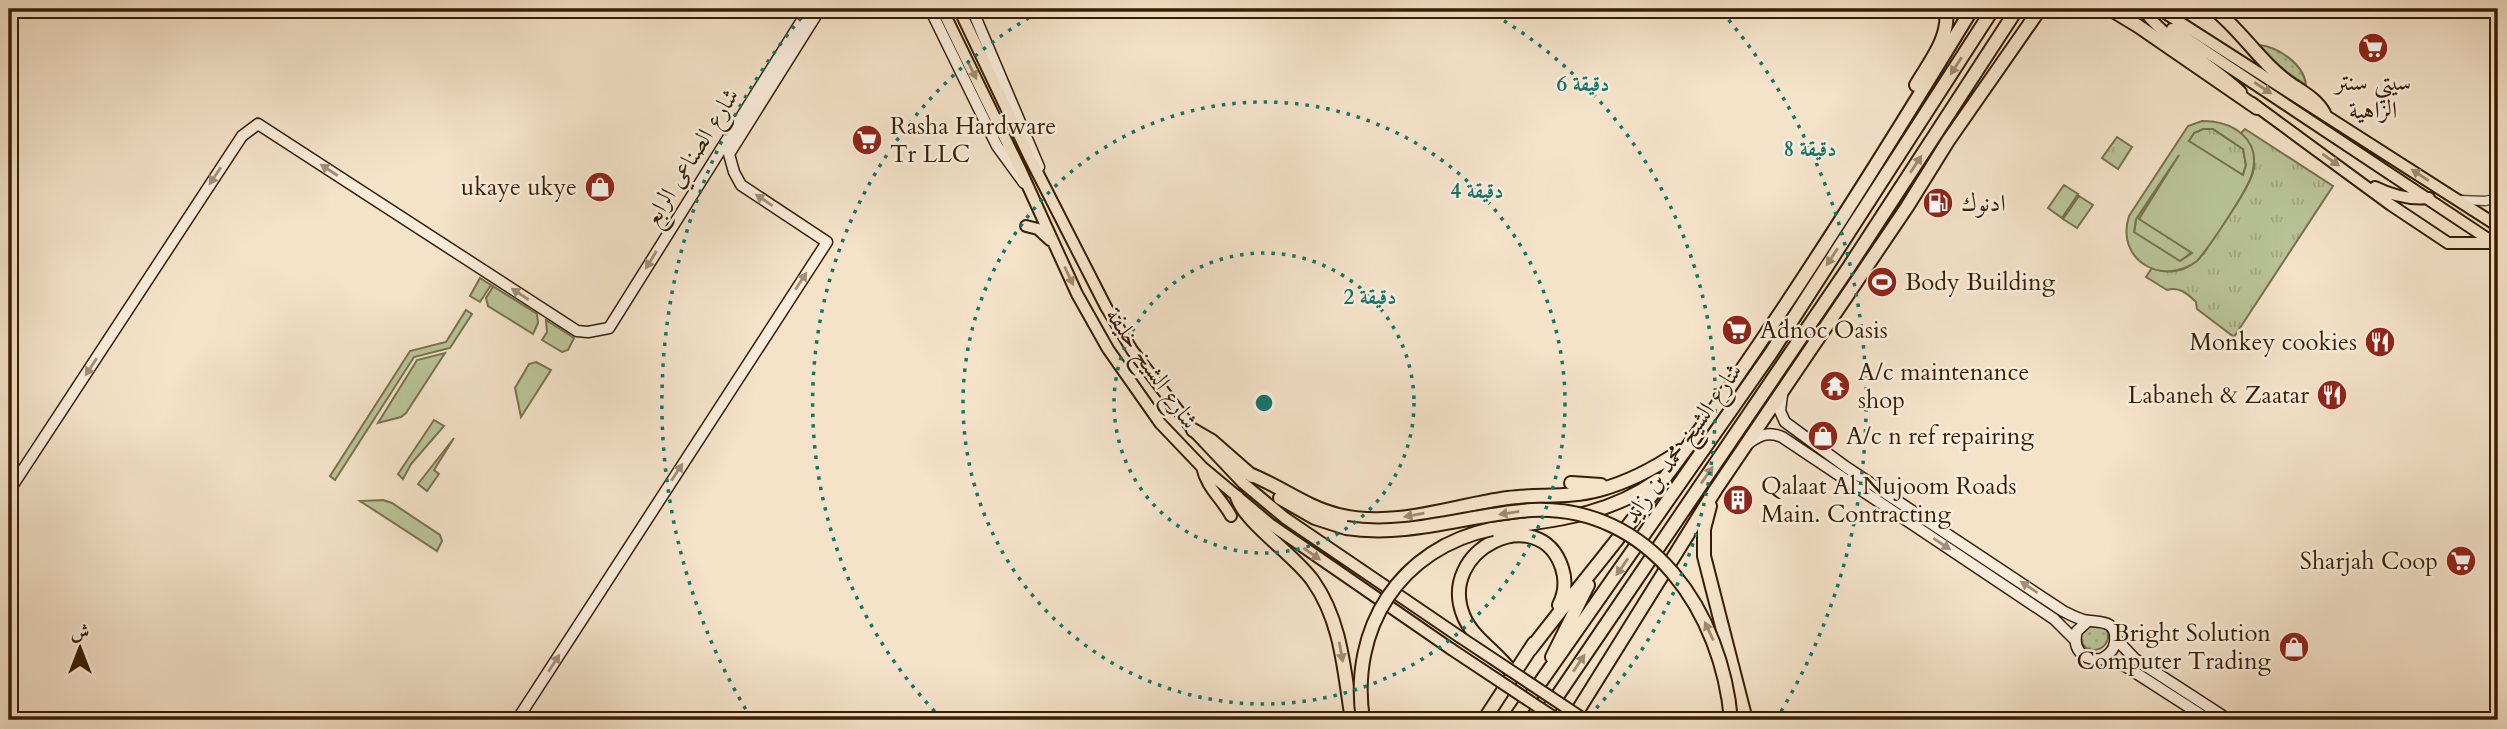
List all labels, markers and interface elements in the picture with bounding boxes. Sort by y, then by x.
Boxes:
supermarket icon: سيتي سنتر الزاهية [2356,31,2390,65]
one-way arrow [1949,56,1962,76]
one-way arrow [967,60,978,80]
place label: سيتي سنتر الزاهية [2332,66,2411,127]
text: 6 دقيقة [1556,70,1610,99]
street label: شارع الصناعي الرابع [636,82,751,235]
one-way arrow [2253,82,2273,95]
place label: Rasha Hardware Tr LLC [890,110,1056,171]
supermarket icon: Rasha Hardware Tr LLC [850,123,884,157]
text: 8 دقيقة [1783,135,1837,164]
one-way arrow [2322,153,2340,167]
one-way arrow [1909,154,1922,174]
one-way arrow [319,164,339,177]
one-way arrow [208,167,222,185]
one-way arrow [2411,169,2430,182]
shop icon: ukaye ukye [583,170,617,204]
place label: ukaye ukye [461,171,577,204]
text: 4 دقيقة [1450,177,1504,206]
fuel station icon: ادنوك [1921,186,1955,220]
place label: ادنوك [1961,187,2006,220]
one-way arrow [754,194,773,207]
one-way arrow [1826,247,1839,267]
one-way arrow [644,251,657,270]
sports icon: Body Building [1865,265,1899,299]
one-way arrow [1063,266,1075,286]
place label: Body Building [1905,266,2056,299]
one-way arrow [795,271,808,291]
text: 2 دقيقة [1343,283,1397,312]
one-way arrow [510,288,529,301]
street label: شارع الشيخ خليفة [1094,301,1206,438]
supermarket icon: Adnoc Oasis [1720,313,1754,347]
place label: Adnoc Oasis [1760,314,1888,347]
restaurant icon: Monkey cookies [2363,325,2397,359]
place label: Monkey cookies [2190,326,2357,359]
street label: شارع الشيخ محمد بن زايد [1615,356,1753,532]
place label: A/c maintenance shop [1858,356,2029,417]
one-way arrow [85,357,98,376]
temple icon: A/c maintenance shop [1818,369,1852,403]
restaurant icon: Labaneh & Zaatar [2315,378,2349,412]
place label: Labaneh & Zaatar [2128,379,2309,412]
centre of rings [1252,391,1276,415]
shop icon: A/c n ref repairing [1806,419,1840,453]
place label: A/c n ref repairing [1846,420,2034,453]
one-way arrow [671,462,684,482]
one-way arrow [1700,466,1714,484]
place label: Qalaat Al Nujoom Roads Main. Contracting [1761,470,2016,531]
building icon: Qalaat Al Nujoom Roads Main. Contracting [1721,483,1755,517]
one-way arrow [1498,508,1520,519]
one-way arrow [1403,510,1425,521]
one-way arrow [1933,537,1951,551]
supermarket icon: Sharjah Coop [2444,544,2478,578]
place label: Sharjah Coop [2300,545,2438,578]
one-way arrow [1303,547,1321,561]
one-way arrow [1615,558,1629,576]
one-way arrow [2020,580,2038,594]
north arrow [46,614,116,684]
place label: Bright Solution Computer Trading [2076,617,2272,678]
text: ش [71,619,89,645]
one-way arrow [1703,621,1715,641]
shop icon: Bright Solution Computer Trading [2277,630,2311,664]
one-way arrow [1336,641,1347,663]
one-way arrow [547,653,560,673]
one-way arrow [1572,654,1585,673]

